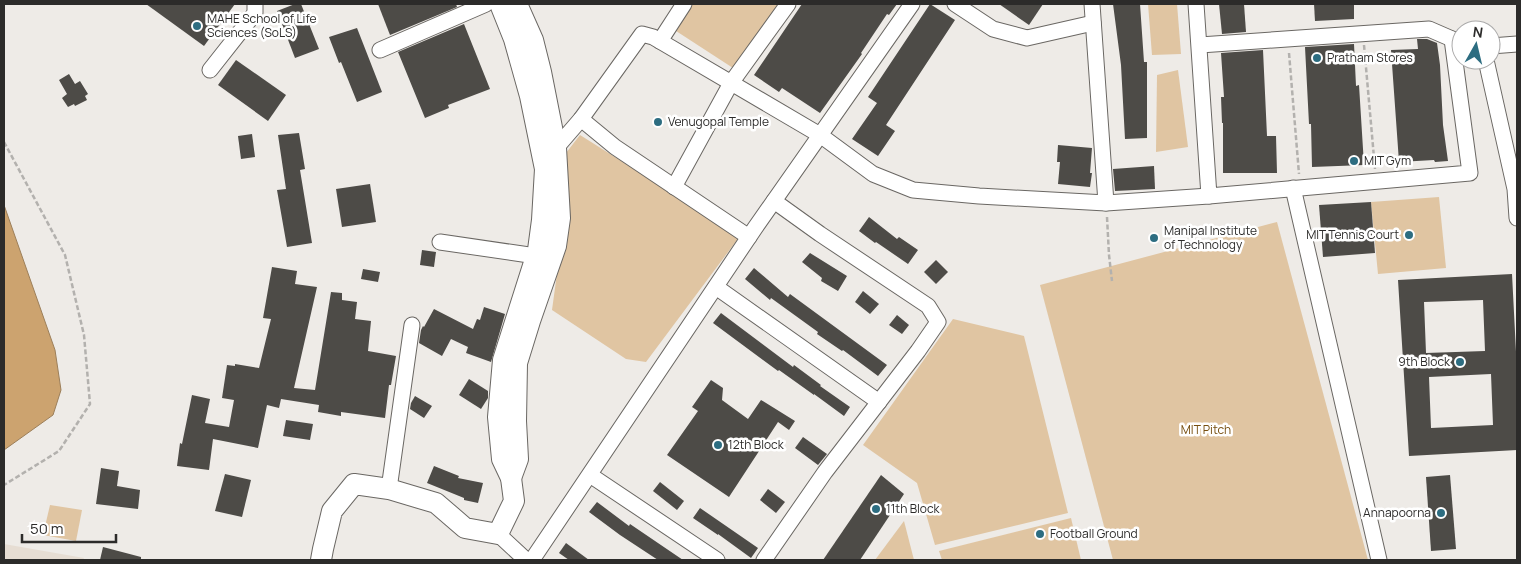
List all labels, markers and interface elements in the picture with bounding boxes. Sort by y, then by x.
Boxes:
place label: MAHE School of Life Sciences (SoLS) [207,10,316,41]
marker: MAHE School of Life Sciences (SoLS) [191,20,203,32]
north arrow [1451,20,1501,70]
text: N [1472,22,1484,42]
place label: Pratham Stores [1327,49,1413,66]
marker: Pratham Stores [1311,52,1323,64]
place label: Venugopal Temple [668,113,769,130]
marker: Venugopal Temple [652,116,664,128]
place label: MIT Gym [1364,152,1411,169]
marker: MIT Gym [1348,155,1360,167]
place label: Manipal Institute of Technology [1164,222,1257,253]
place label: MIT Tennis Court [1306,226,1399,243]
marker: MIT Tennis Court [1403,229,1415,241]
marker: Manipal Institute of Technology [1148,232,1160,244]
place label: 9th Block [1398,353,1451,370]
marker: 9th Block [1454,356,1466,368]
park label: MIT Pitch [1181,421,1231,438]
place label: 12th Block [728,436,785,453]
marker: 12th Block [712,439,724,451]
place label: 11th Block [886,500,941,517]
marker: 11th Block [870,503,882,515]
place label: Annapoorna [1363,504,1431,521]
marker: Annapoorna [1435,507,1447,519]
scale bar [22,512,116,544]
text: 50 m [30,518,64,539]
place label: Football Ground [1050,525,1138,542]
marker: Football Ground [1034,528,1046,540]

